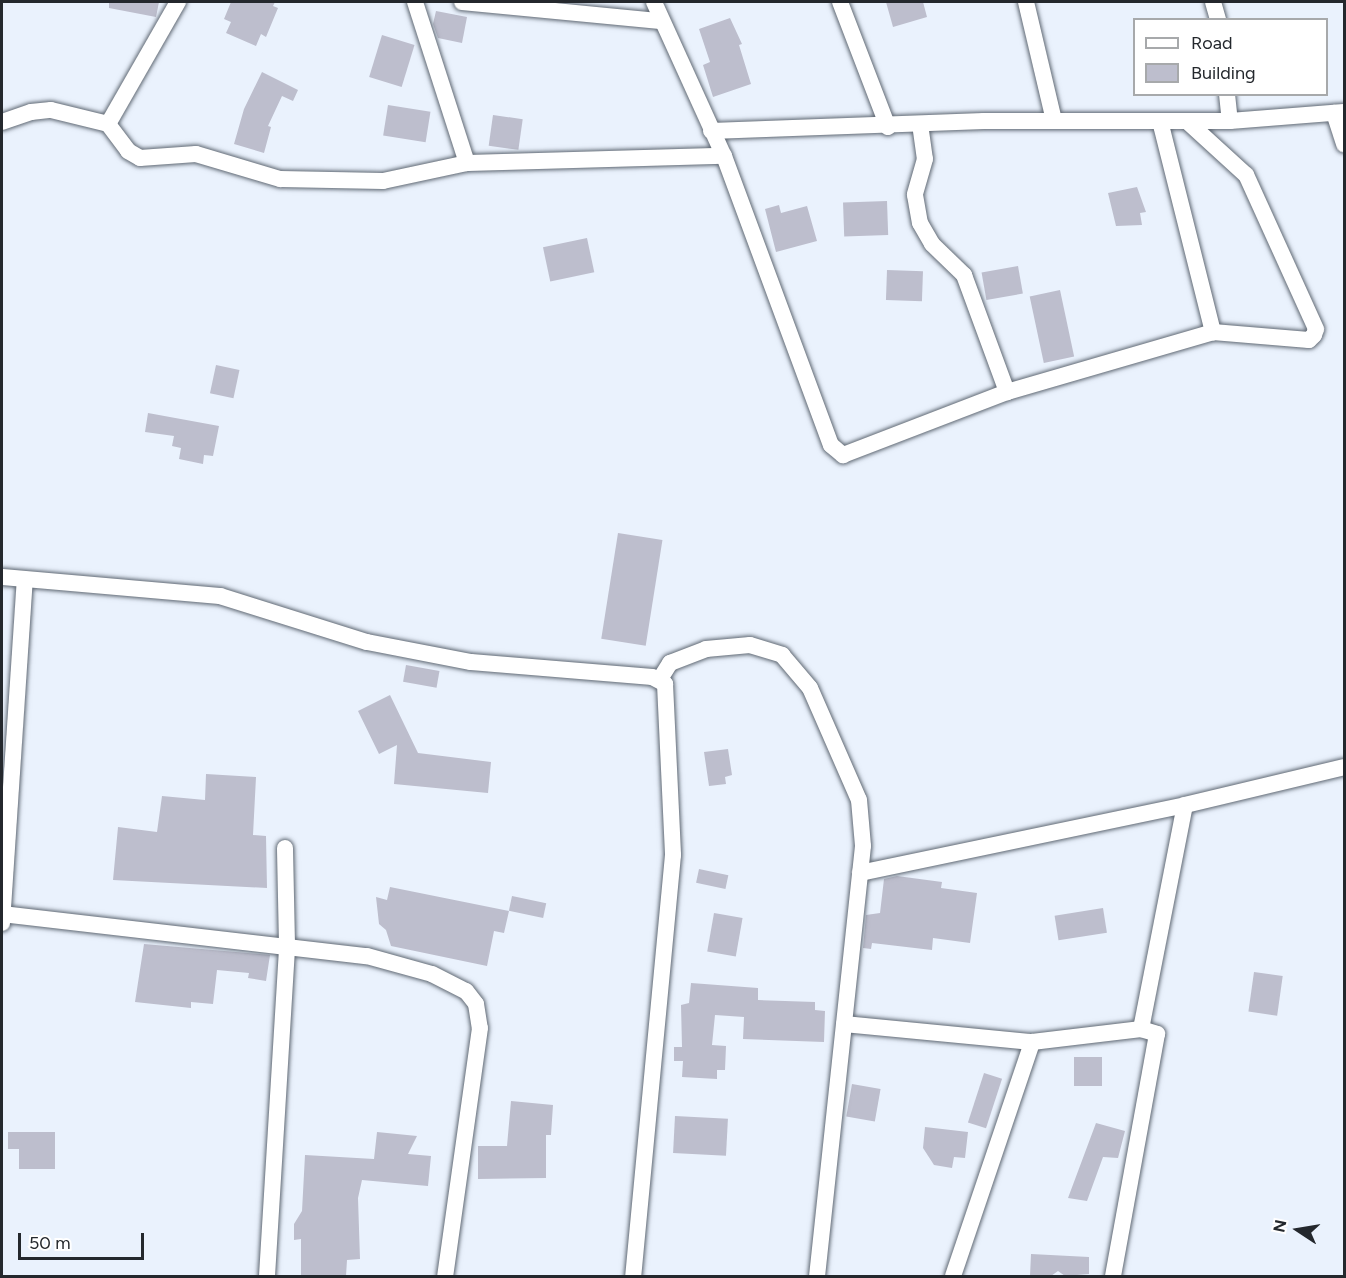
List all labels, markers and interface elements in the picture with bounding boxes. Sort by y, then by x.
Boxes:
legend [1133,18,1328,96]
text: Road [1191,32,1232,54]
text: Building [1191,62,1256,84]
north arrow [1268,1200,1328,1260]
text: N [1269,1218,1290,1234]
scale bar [21,1221,147,1259]
text: 50 m [29,1232,71,1254]

